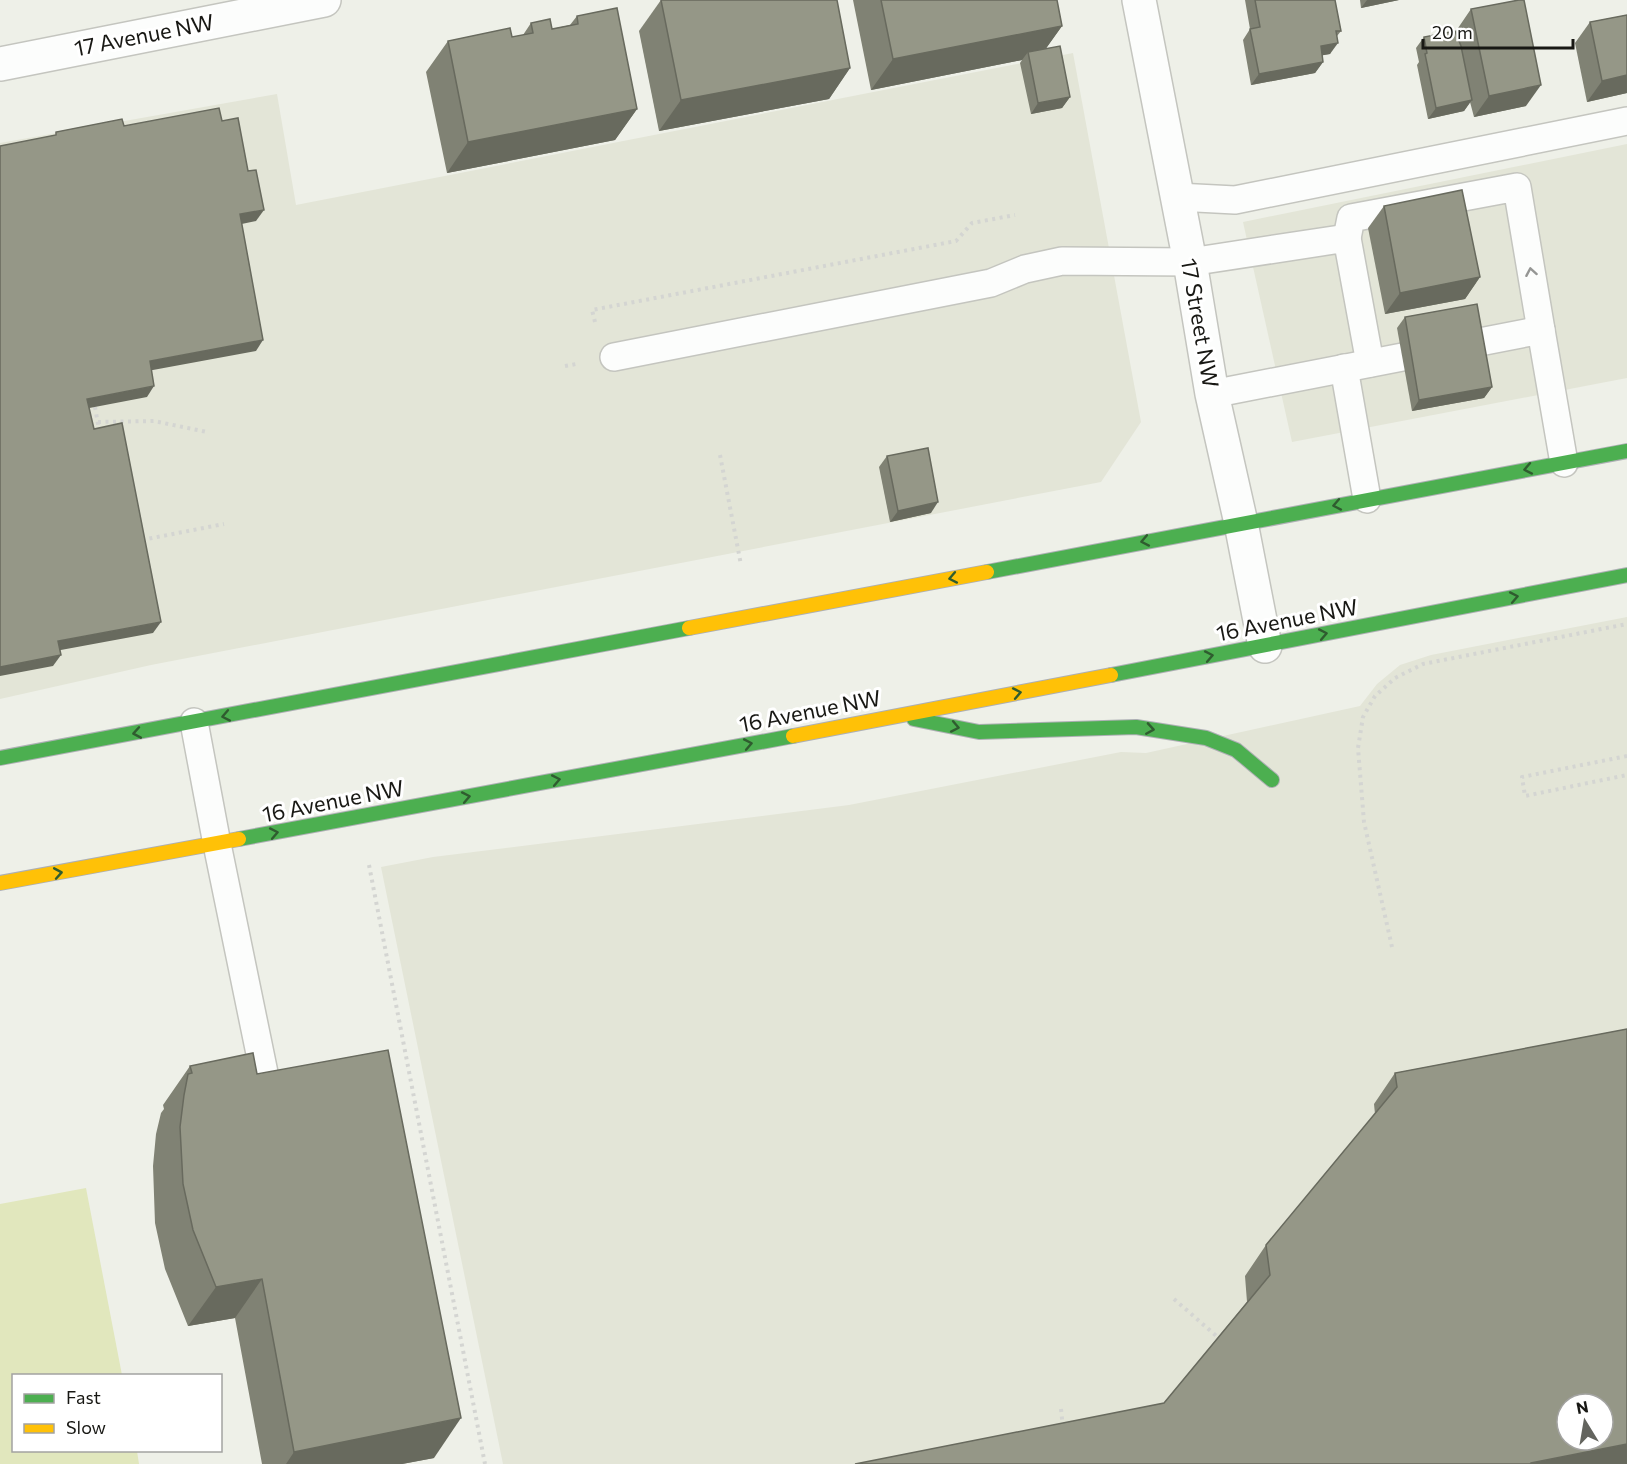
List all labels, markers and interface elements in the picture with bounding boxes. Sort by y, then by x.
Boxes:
street label: 17 Avenue NW [72,8,216,61]
scale bar [1423,12,1573,50]
text: 20 m [1432,21,1473,43]
street label: 17 Street NW [1176,256,1225,390]
one-way arrow [1525,268,1538,278]
one-way arrow [1524,462,1534,475]
one-way arrow [1332,498,1342,511]
one-way arrow [1140,534,1150,547]
one-way arrow [949,571,959,584]
one-way arrow [1509,591,1519,604]
street label: 16 Avenue NW [1214,593,1360,646]
one-way arrow [1317,628,1327,641]
one-way arrow [1203,650,1213,663]
street label: 16 Avenue NW [737,684,883,737]
one-way arrow [1012,687,1022,700]
one-way arrow [221,709,231,722]
one-way arrow [950,720,960,733]
one-way arrow [1145,722,1154,734]
one-way arrow [132,726,142,739]
one-way arrow [742,738,752,751]
street label: 16 Avenue NW [260,774,406,827]
one-way arrow [551,774,561,787]
one-way arrow [461,791,471,804]
one-way arrow [269,827,279,840]
one-way arrow [53,867,62,879]
legend [12,1374,222,1452]
text: Fast [66,1386,101,1408]
north arrow [1555,1392,1615,1452]
text: N [1574,1396,1590,1417]
text: Slow [66,1416,106,1438]

